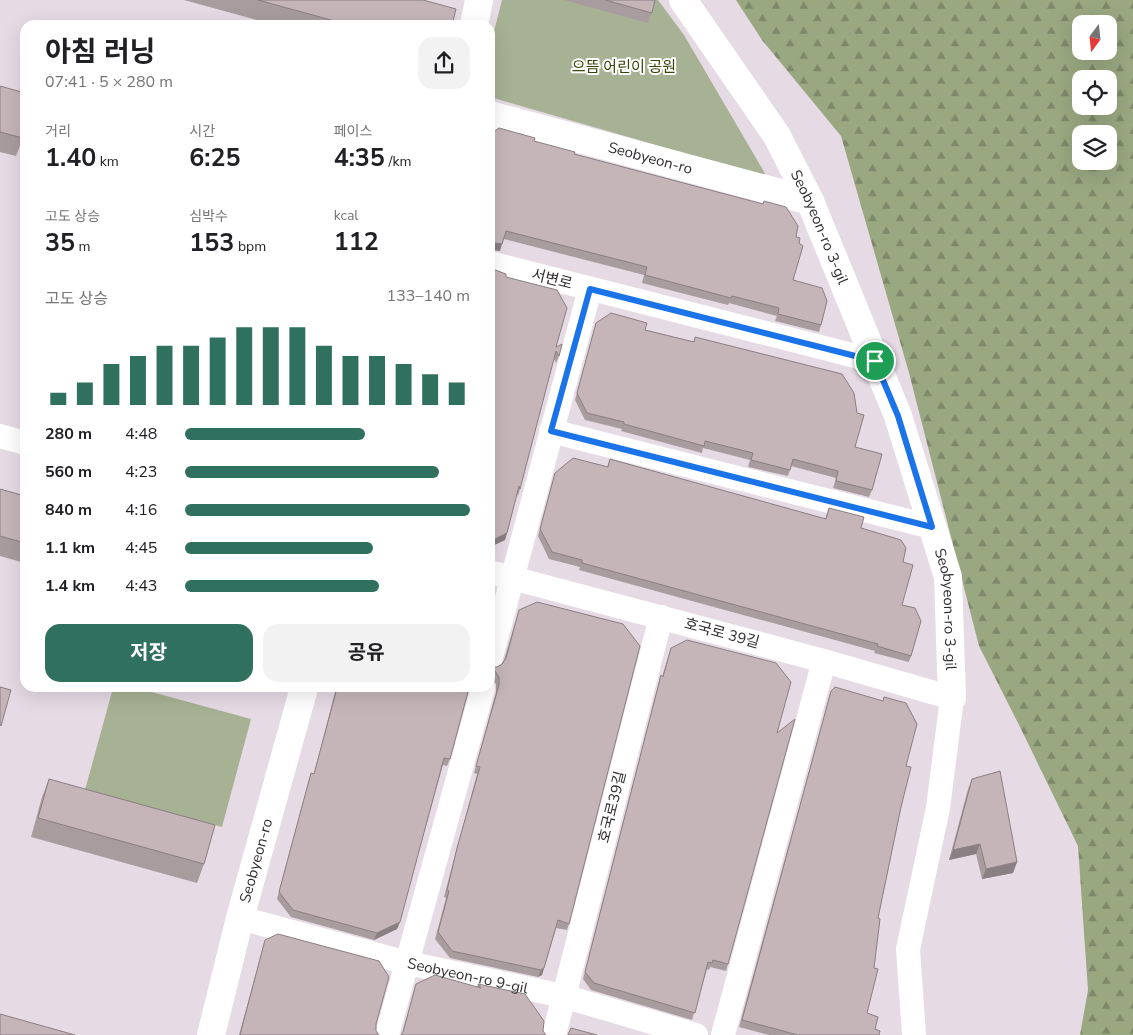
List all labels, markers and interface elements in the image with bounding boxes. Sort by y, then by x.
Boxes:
north arrow [1072,15,1118,60]
map controls [1072,15,1117,170]
text: 아침 러닝 [45,33,156,71]
button: share [418,37,470,89]
park label: 으뜸 어린이 공원 [572,57,676,77]
button: locate [1072,70,1117,115]
text: 07:41 · 5 × 280 m [45,71,173,93]
text: 거리 [45,122,71,141]
text: 시간 [189,122,215,141]
text: 페이스 [334,122,372,141]
button: layers [1072,125,1117,170]
street label: Seobyeon-ro [606,137,695,179]
text: 1.40 [45,141,96,175]
text: 6:25 [189,141,241,175]
text: 4:35 [334,141,385,175]
text: km [96,152,119,171]
text: /km [385,152,411,171]
street label: Seobyeon-ro 3-gil [786,166,853,288]
text: kcal [334,206,358,225]
text: 고도 상승 [45,207,100,226]
text: 심박수 [189,207,228,226]
text: 112 [334,225,379,259]
text: 35 [45,226,75,260]
text: 153 [189,226,234,260]
text: m [75,237,91,256]
text: bpm [234,237,266,256]
street label: 서변로 [529,264,575,294]
text: 133–140 m [387,285,470,307]
text: 고도 상승 [45,288,108,310]
pin [854,340,896,382]
icon: arrive [861,347,889,375]
text: 280 m [45,423,92,445]
text: 4:48 [125,423,157,445]
text: 560 m [45,461,92,483]
text: 4:23 [125,461,157,483]
text: 840 m [45,499,92,521]
text: 4:16 [125,499,157,521]
text: 1.1 km [45,537,95,559]
text: 4:45 [125,537,157,559]
street label: Seobyeon-ro 3-gil [930,546,961,671]
text: 1.4 km [45,575,95,597]
text: 4:43 [125,575,157,597]
street label: 호국로 39길 [682,613,762,653]
button: 저장 [45,624,253,682]
button: 공유 [263,624,470,682]
street label: 호국로39길 [593,769,631,845]
street label: Seobyeon-ro [235,816,277,905]
street label: Seobyeon-ro 9-gil [406,953,530,998]

